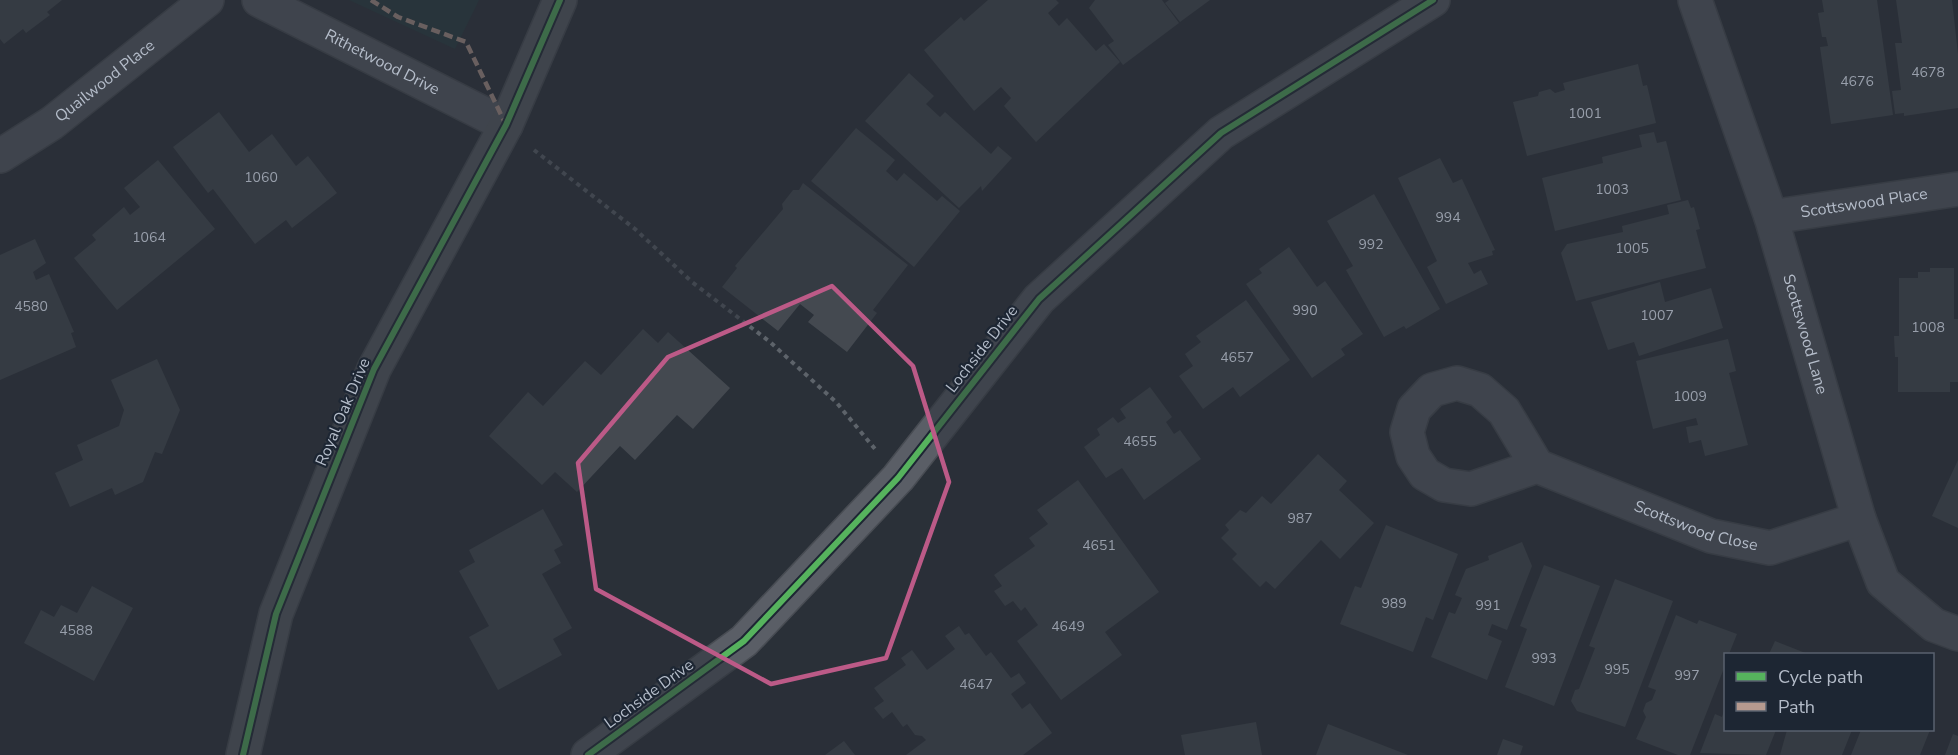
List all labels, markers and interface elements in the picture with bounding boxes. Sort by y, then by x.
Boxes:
street label: Rithetwood Drive [321,24,443,101]
street label: Quailwood Place [50,35,159,128]
house number: 4678 [1911,63,1945,82]
house number: 4676 [1840,72,1874,91]
house number: 1001 [1568,104,1602,123]
house number: 1060 [244,168,278,187]
house number: 1003 [1595,180,1629,199]
street label: Scottswood Place [1799,183,1929,223]
house number: 994 [1435,208,1461,227]
house number: 1064 [132,228,166,247]
house number: 992 [1358,235,1384,254]
house number: 1005 [1615,239,1649,258]
street label: Scottswood Lane [1777,272,1833,397]
house number: 4580 [14,297,48,316]
street label: Lochside Drive [941,301,1023,397]
house number: 990 [1292,301,1318,320]
house number: 1007 [1640,306,1674,325]
house number: 1008 [1911,318,1945,337]
house number: 4657 [1220,348,1254,367]
street label: Royal Oak Drive [310,355,376,469]
house number: 1009 [1673,387,1707,406]
house number: 4655 [1123,432,1157,451]
street label: Scottswood Close [1631,495,1760,556]
house number: 987 [1287,509,1313,528]
house number: 4651 [1082,536,1116,555]
house number: 989 [1381,594,1407,613]
house number: 991 [1475,596,1501,615]
house number: 4649 [1051,617,1085,636]
house number: 4588 [59,621,93,640]
house number: 993 [1531,649,1557,668]
legend [1724,653,1934,731]
street label: Lochside Drive [600,654,698,734]
house number: 995 [1604,660,1630,679]
text: Cycle path [1778,665,1863,689]
house number: 997 [1674,666,1700,685]
house number: 4647 [959,675,993,694]
text: Path [1778,695,1815,719]

